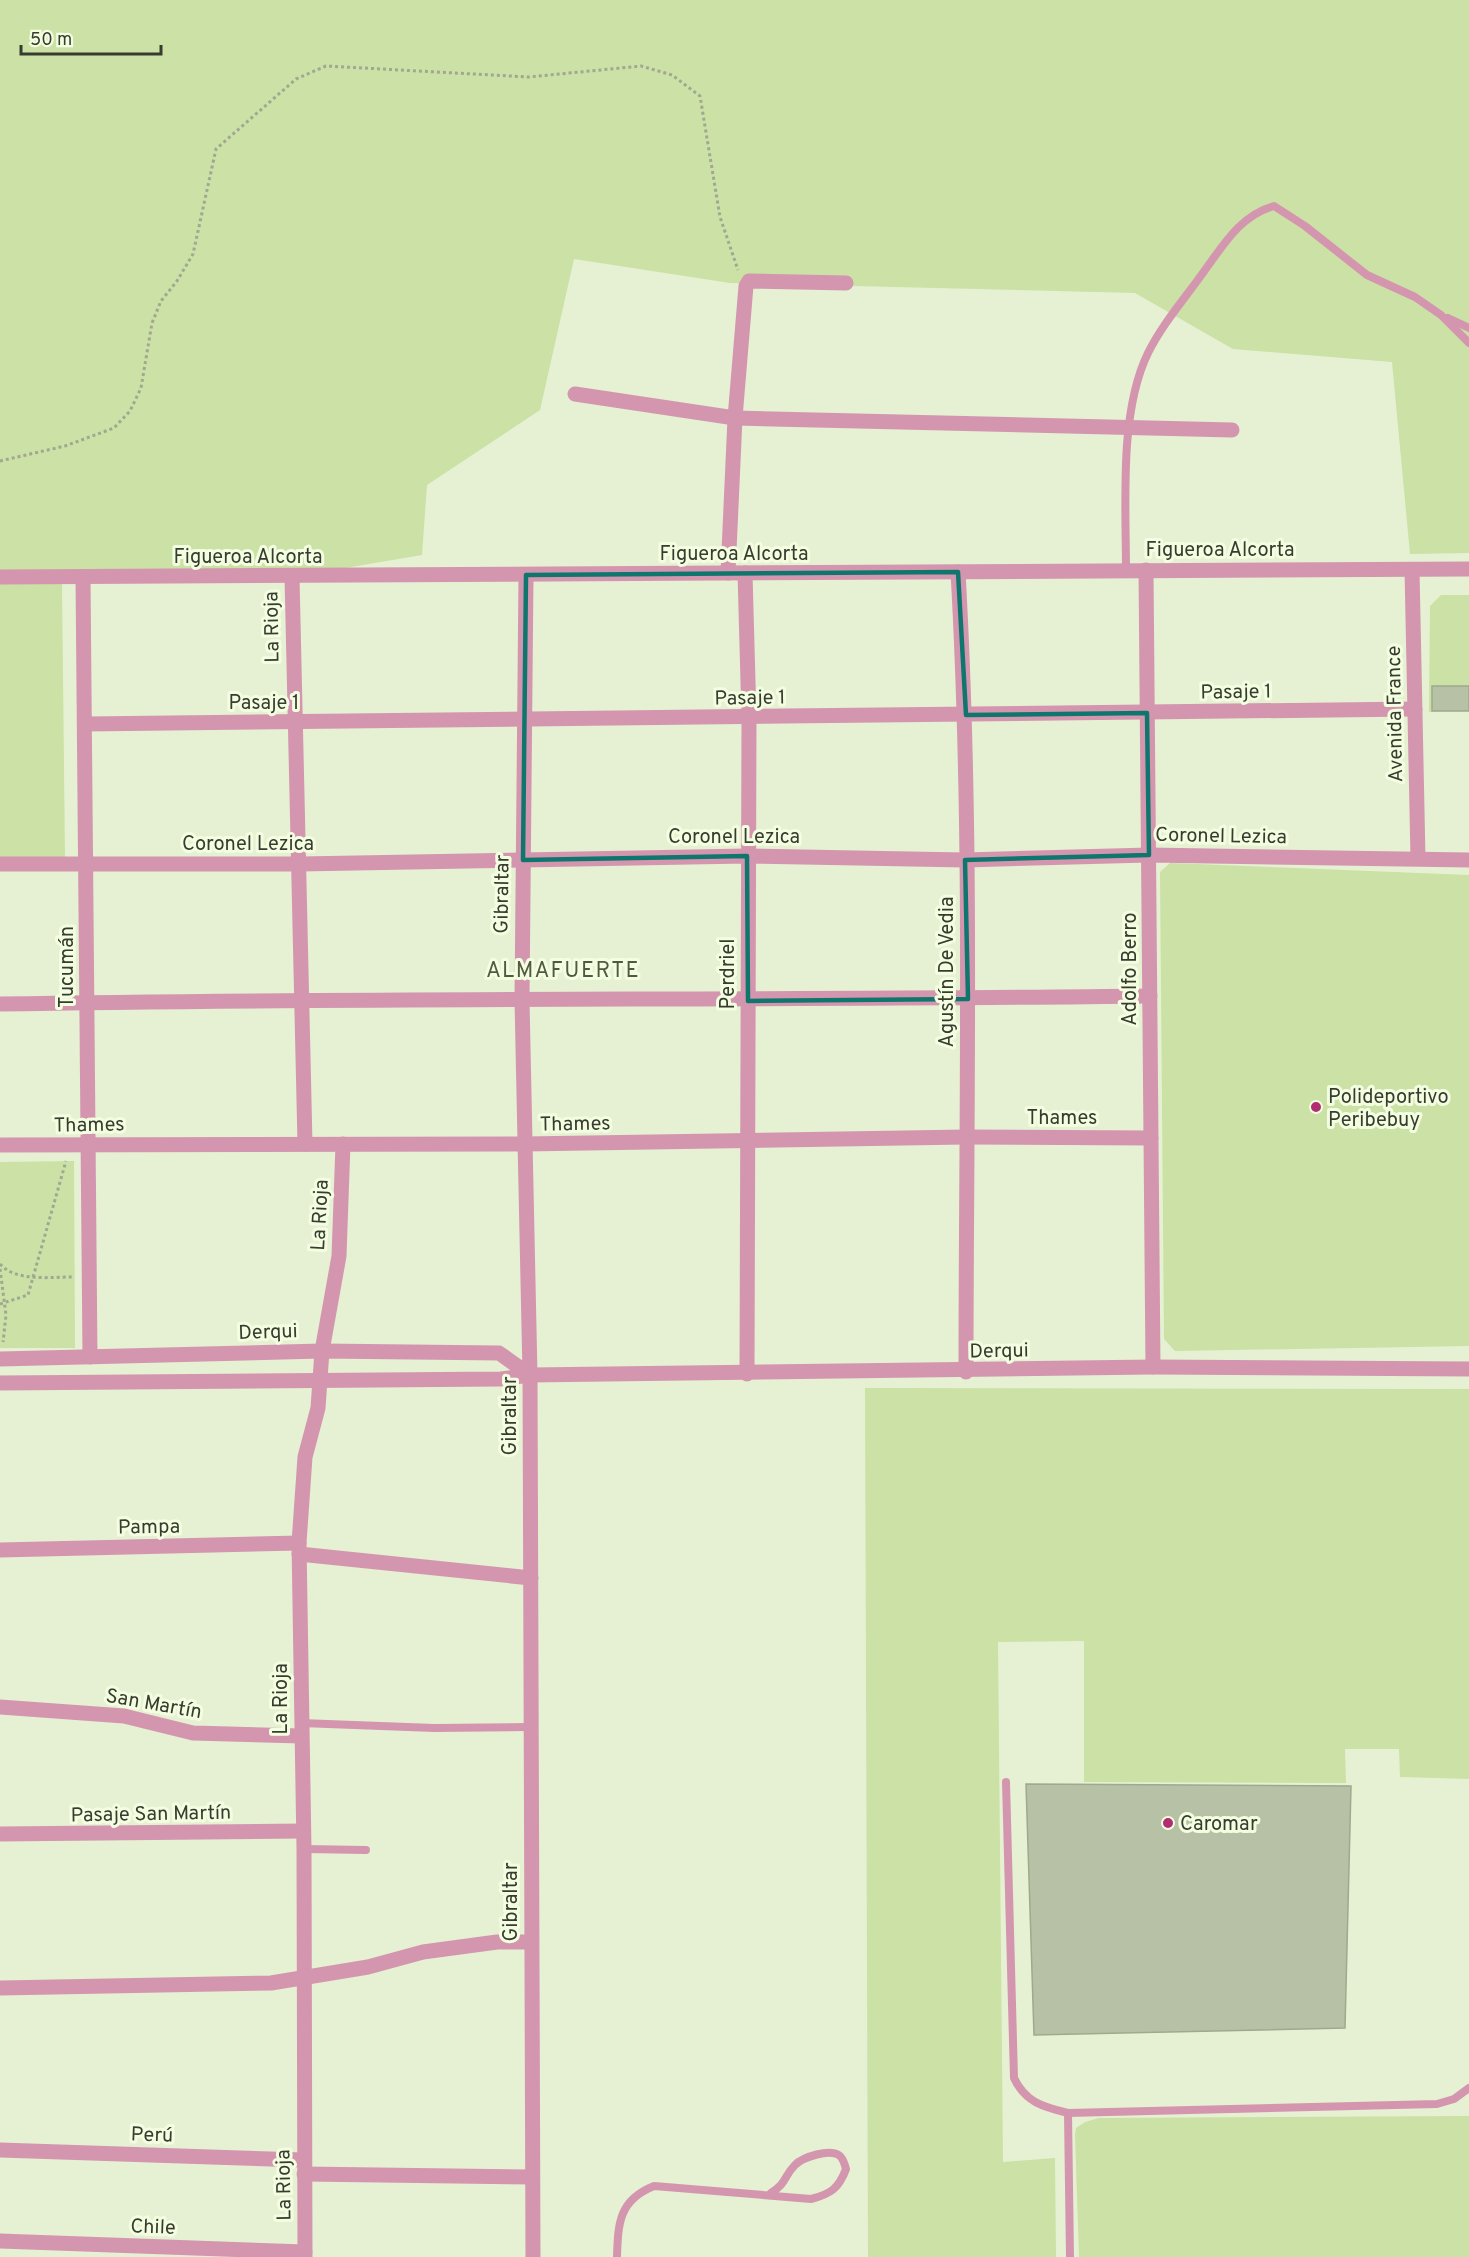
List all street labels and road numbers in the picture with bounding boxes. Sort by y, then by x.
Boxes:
street label: Figueroa Alcorta [1146,538,1294,564]
street label: Figueroa Alcorta [660,542,808,568]
street label: Figueroa Alcorta [174,545,322,571]
street label: La Rioja [259,591,287,663]
street label: Avenida France [1382,645,1410,783]
street label: Pasaje 1 [1200,679,1272,707]
street label: Pasaje 1 [714,685,786,713]
street label: Pasaje 1 [228,691,300,717]
street label: Coronel Lezica [1155,823,1287,851]
street label: Coronel Lezica [668,825,800,851]
street label: Coronel Lezica [182,832,314,858]
street label: Gibraltar [489,854,517,934]
street label: Agustín De Vedia [935,897,961,1047]
street label: Adolfo Berro [1118,912,1144,1026]
street label: Tucumán [55,926,81,1008]
street label: Perdriel [716,939,742,1009]
street label: Thames [1027,1106,1097,1132]
street label: Thames [539,1111,611,1139]
street label: Thames [53,1112,125,1140]
street label: La Rioja [306,1179,336,1252]
street label: Derqui [238,1319,298,1347]
street label: Derqui [969,1338,1029,1366]
street label: Gibraltar [498,1376,524,1456]
street label: Pampa [118,1514,180,1542]
street label: La Rioja [269,1663,295,1735]
street label: San Martín [104,1684,204,1726]
street label: Pasaje San Martín [71,1801,232,1829]
street label: Gibraltar [499,1862,525,1942]
street label: Perú [130,2122,174,2150]
street label: La Rioja [271,2149,299,2221]
street label: Chile [130,2214,176,2242]

